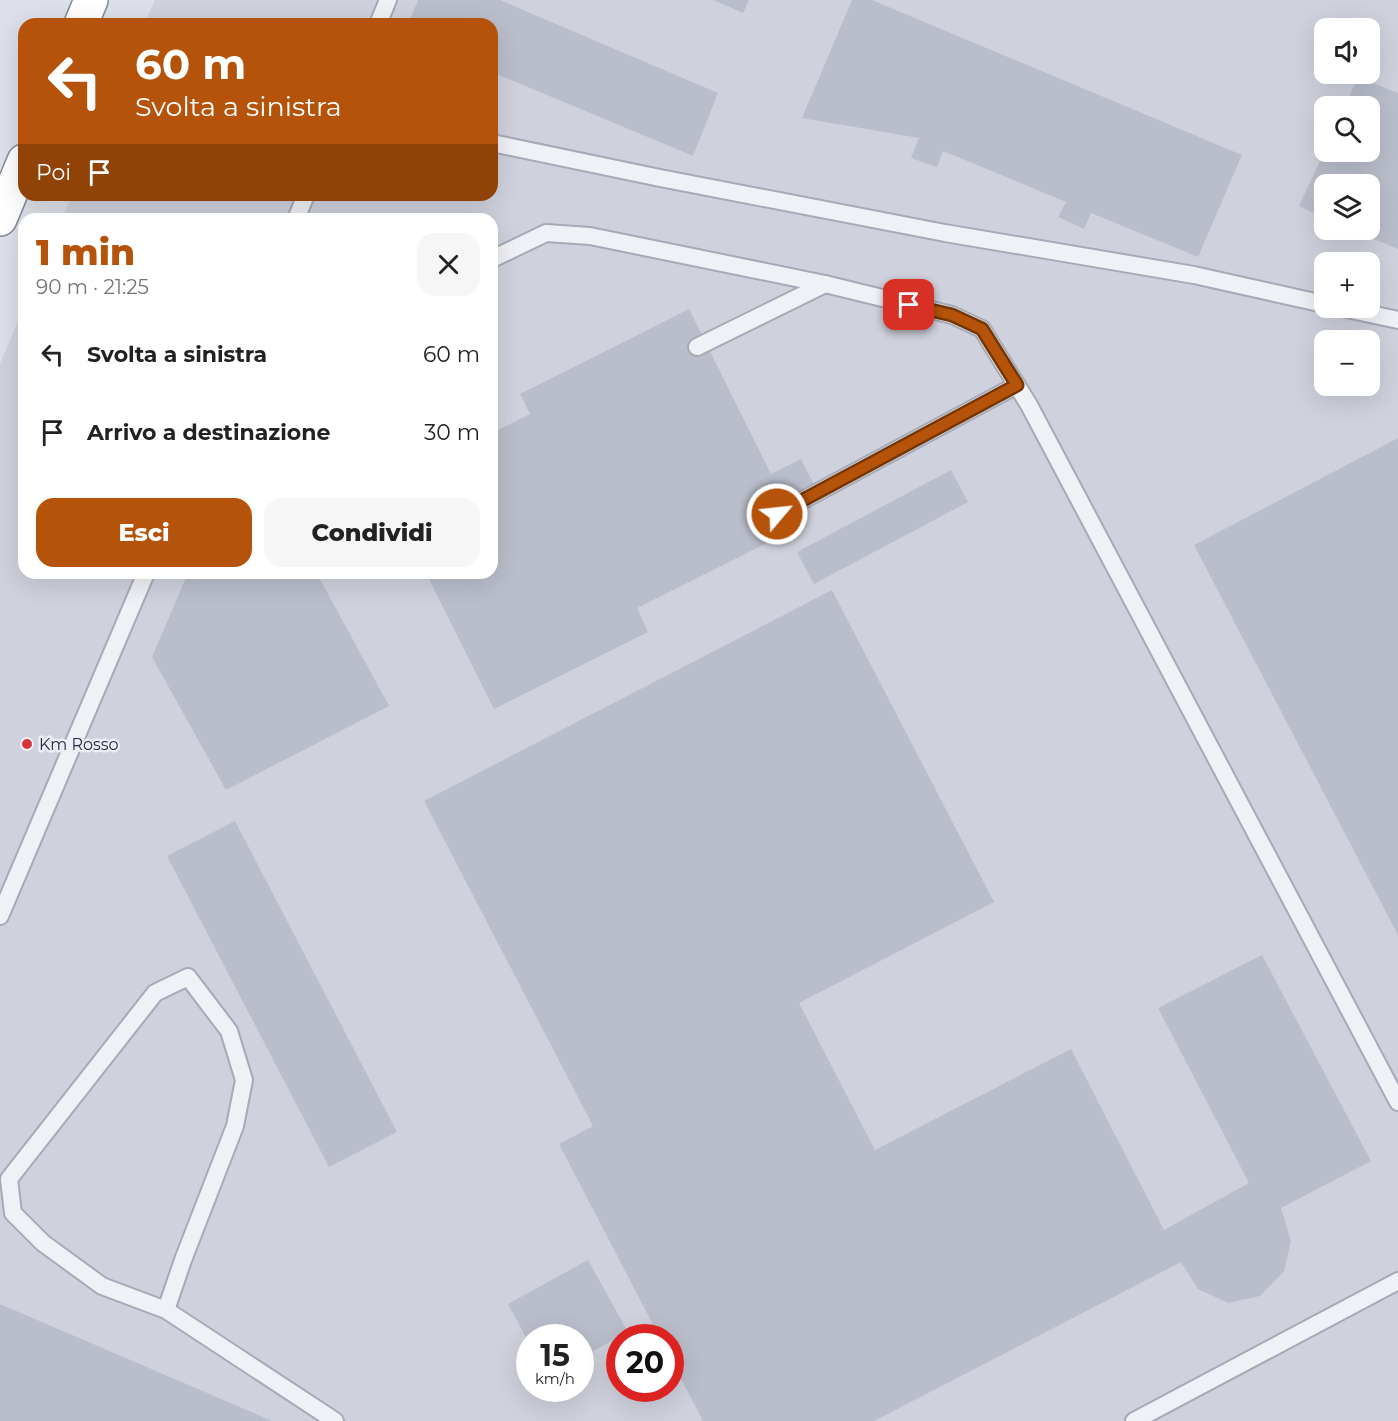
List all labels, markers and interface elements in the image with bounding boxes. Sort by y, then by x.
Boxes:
map controls [1314,18,1380,396]
button: sound [1314,18,1380,84]
text: 60 m [135,38,246,90]
icon: left [36,42,114,120]
text: Svolta a sinistra [135,90,342,123]
button: search [1314,96,1380,162]
icon: arrive [83,156,116,189]
text: Poi [36,159,71,186]
button: layers [1314,174,1380,240]
text: 1 min [36,230,135,274]
button: close [417,233,480,296]
button: + [1314,252,1380,318]
text: 90 m · 21:25 [36,275,149,299]
pin [883,279,934,330]
icon: arrive [892,288,925,321]
button: − [1314,330,1380,396]
icon: left [36,338,69,371]
text: Svolta a sinistra [87,341,267,368]
text: 60 m [423,341,480,368]
icon: arrive [36,416,69,449]
text: Arrivo a destinazione [87,419,330,446]
text: 30 m [424,419,480,446]
position arrow [745,482,809,546]
button: Esci [36,498,252,567]
button: Condividi [264,498,480,567]
place label: Km Rosso [39,735,119,754]
marker: Km Rosso [20,737,34,751]
speed limit sign: 20 [606,1324,684,1402]
text: 15 [540,1337,570,1374]
text: km/h [535,1369,575,1388]

